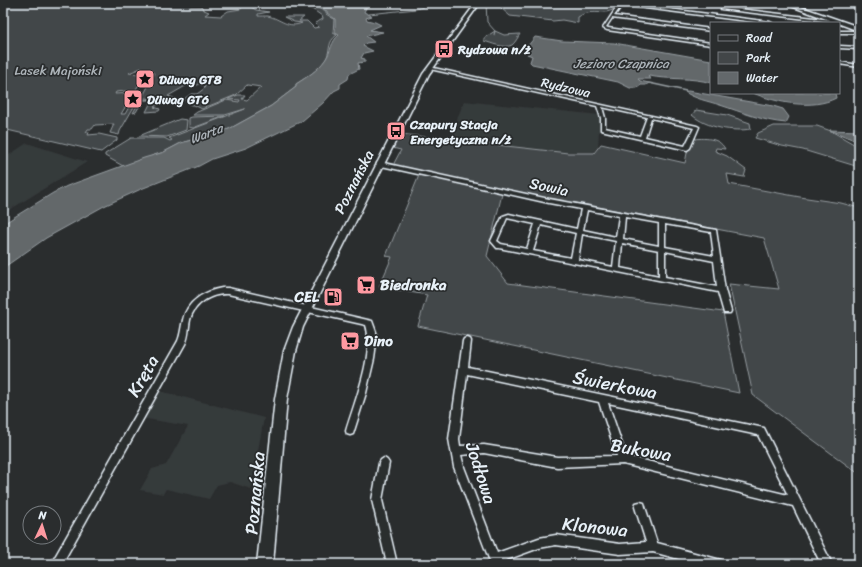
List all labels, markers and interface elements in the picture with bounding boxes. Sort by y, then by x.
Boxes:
legend [710,22,840,94]
text: Road [746,27,773,49]
bus stop icon: Rydzowa n/ż [433,38,455,60]
place label: Rydzowa n/ż [457,38,532,61]
text: Park [746,47,771,69]
water label: Jezioro Czapnica [573,52,670,75]
park label: Lasek Majoński [15,59,102,82]
text: Water [746,67,779,89]
place icon: Düwag GT8 [134,68,156,90]
place label: Düwag GT8 [159,68,222,91]
street label: Rydzowa [539,71,593,104]
place icon: Düwag GT6 [122,88,144,110]
place label: Düwag GT6 [147,88,210,111]
place label: Czapury Stacja Energetyczna n/ż [409,113,512,151]
water label: Warta [186,116,228,150]
bus stop icon: Czapury Stacja Energetyczna n/ż [385,120,407,142]
street label: Poznańska [327,145,382,219]
street label: Sowia [527,170,571,204]
place label: Biedronka [380,272,447,298]
supermarket icon: Biedronka [355,274,377,296]
place label: CEL [293,284,320,310]
fuel station icon: CEL [322,286,344,308]
place label: Dino [364,328,393,354]
supermarket icon: Dino [339,330,361,352]
street label: Kręta [118,349,168,403]
street label: Świerkowa [570,361,660,409]
street label: Bukowa [608,429,674,471]
street label: Jodłowa [456,437,506,508]
street label: Poznańska [235,450,275,536]
north arrow [22,505,62,545]
text: N [37,506,48,525]
street label: Klonowa [561,508,629,546]

